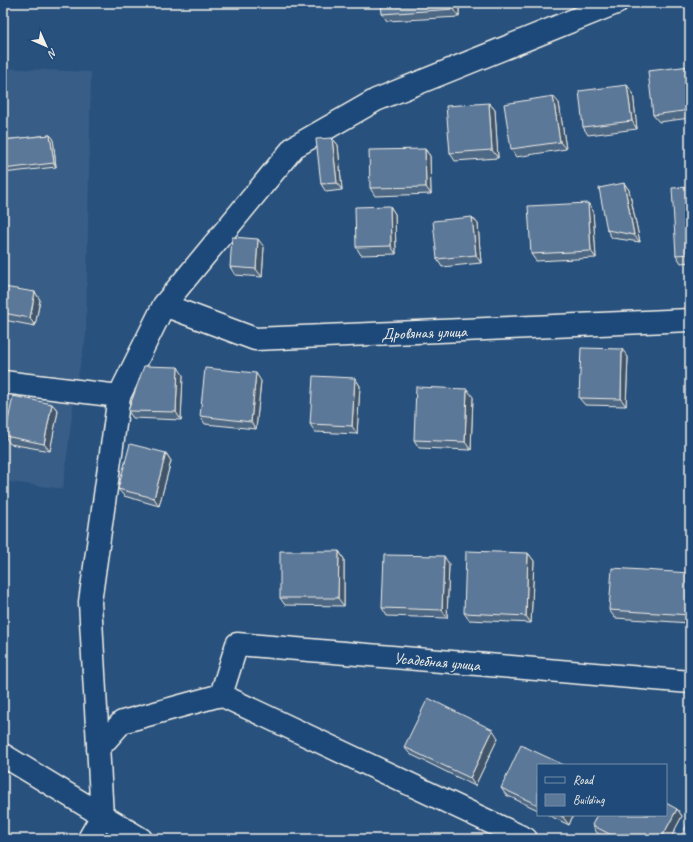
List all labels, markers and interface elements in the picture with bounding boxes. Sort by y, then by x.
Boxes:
north arrow [26,26,66,66]
text: N [44,46,60,62]
street label: Дровяная улица [381,321,468,344]
street label: Усадебная улица [393,648,482,676]
legend [537,764,667,816]
text: Road [573,772,595,788]
text: Building [573,792,605,808]

